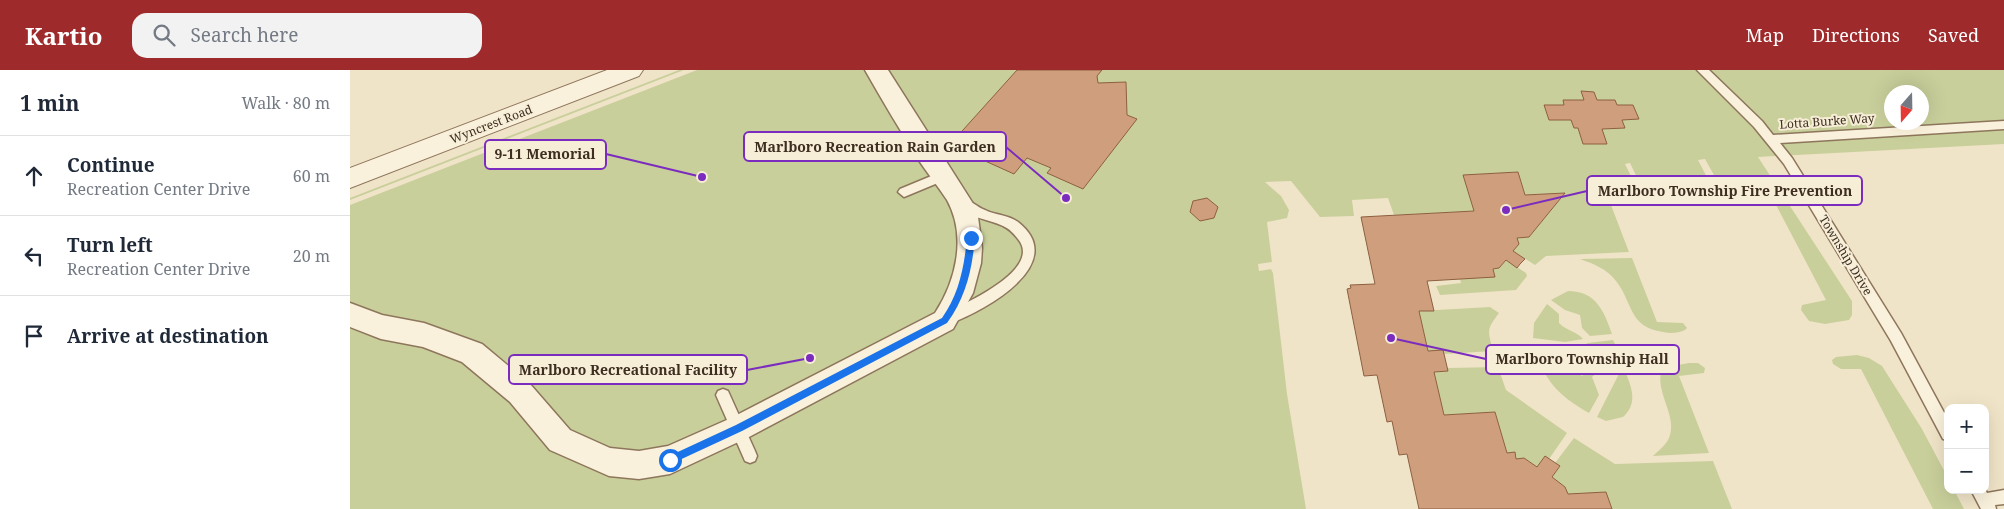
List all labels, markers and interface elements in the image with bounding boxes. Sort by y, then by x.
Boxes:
search box [132,13,482,58]
text: Kartio [25,19,102,52]
icon: search [150,21,178,49]
text: Search here [190,22,298,48]
text: Map [1746,23,1784,47]
text: Directions [1812,23,1900,47]
text: Saved [1928,23,1979,47]
north arrow [1884,85,1929,130]
text: 1 min [20,89,79,117]
text: Walk · 80 m [242,92,330,114]
street label: Wyncrest Road [447,100,535,147]
street label: Lotta Burke Way [1779,109,1875,133]
callout: Marlboro Recreation Rain Garden [744,132,1006,161]
text: Marlboro Recreation Rain Garden [754,137,996,156]
callout: 9-11 Memorial [485,140,606,169]
text: 9-11 Memorial [494,144,596,163]
text: Continue [67,152,155,178]
icon: ahead [20,162,48,190]
text: 60 m [293,165,330,187]
callout: Marlboro Township Fire Prevention [1587,176,1862,205]
text: Recreation Center Drive [67,178,250,200]
text: Marlboro Township Fire Prevention [1598,181,1852,200]
street label: Township Drive [1815,212,1877,298]
route end [960,227,983,250]
text: Turn left [67,232,153,258]
icon: left [20,242,48,270]
text: 20 m [293,245,330,267]
text: Recreation Center Drive [67,258,250,280]
icon: arrive [20,322,48,350]
text: Arrive at destination [67,323,269,349]
callout: Marlboro Township Hall [1486,345,1679,374]
text: Marlboro Township Hall [1495,349,1669,368]
callout: Marlboro Recreational Facility [509,355,747,384]
text: Marlboro Recreational Facility [519,360,738,379]
map controls [1944,404,1989,494]
button: + [1944,404,1989,449]
route start [659,449,682,472]
button: − [1944,449,1989,494]

